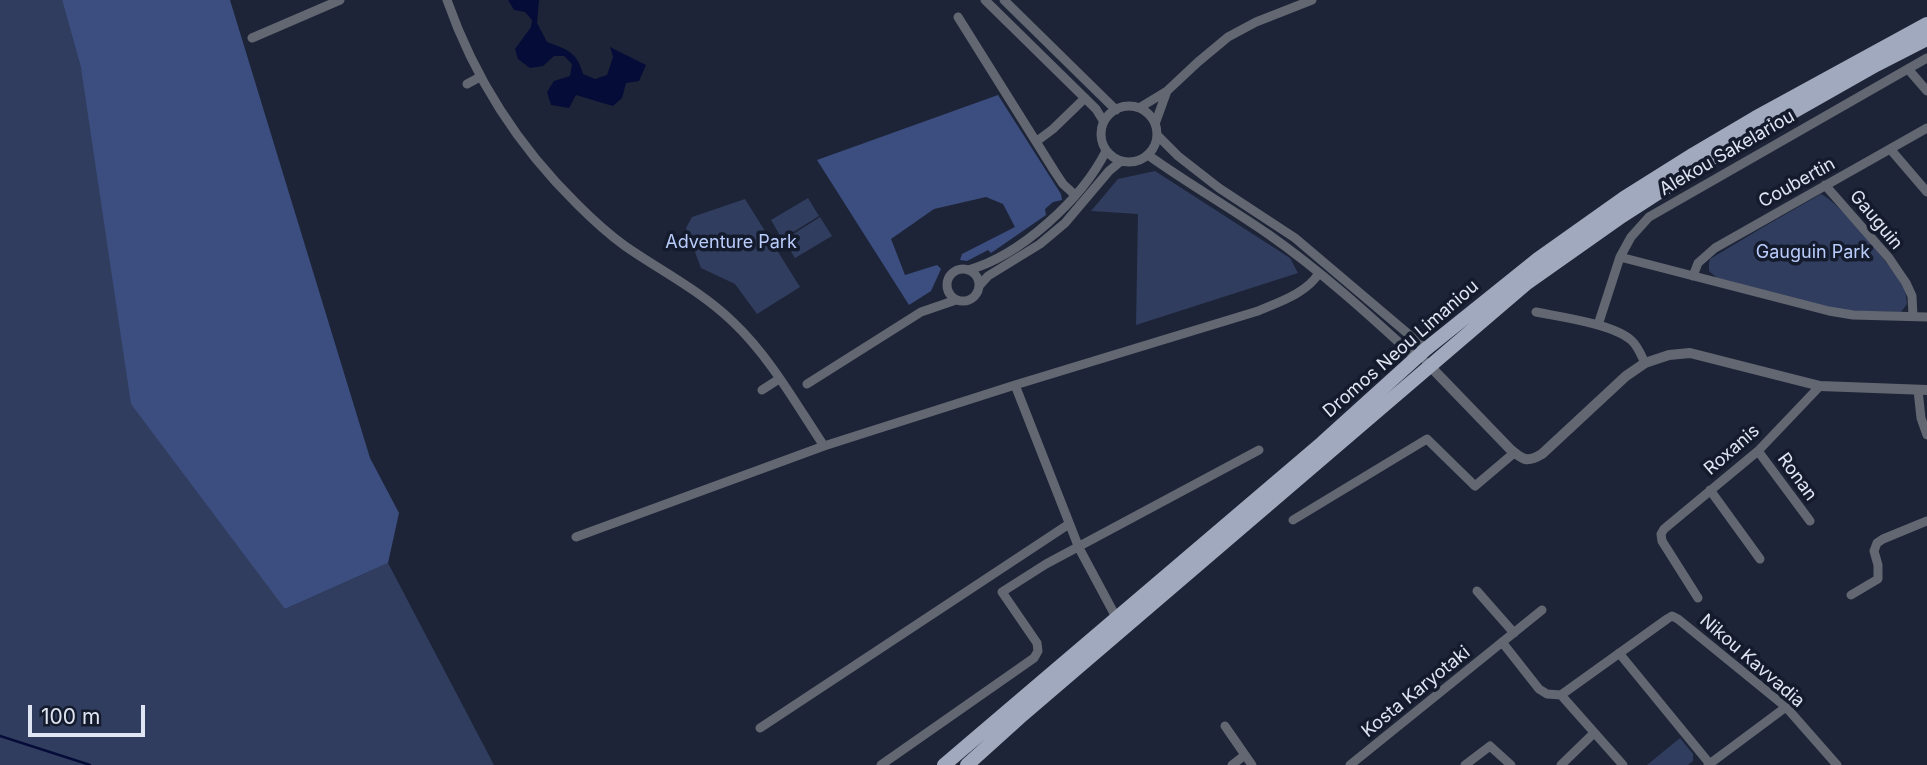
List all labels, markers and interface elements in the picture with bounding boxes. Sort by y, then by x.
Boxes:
street label: Alekou Sakelariou [1656,106,1798,200]
street label: Coubertin [1755,153,1839,213]
street label: Gauguin [1845,186,1907,254]
park label: Adventure Park [665,232,797,254]
park label: Gauguin Park [1756,242,1870,264]
street label: Dromos Neou Limaniou [1319,276,1483,422]
street label: Roxanis [1700,420,1764,480]
street label: Ronan [1773,449,1821,505]
street label: Nikou Kavvadia [1695,610,1809,712]
street label: Kosta Karyotaki [1358,642,1474,742]
scale bar [32,692,149,736]
text: 100 m [41,704,100,729]

